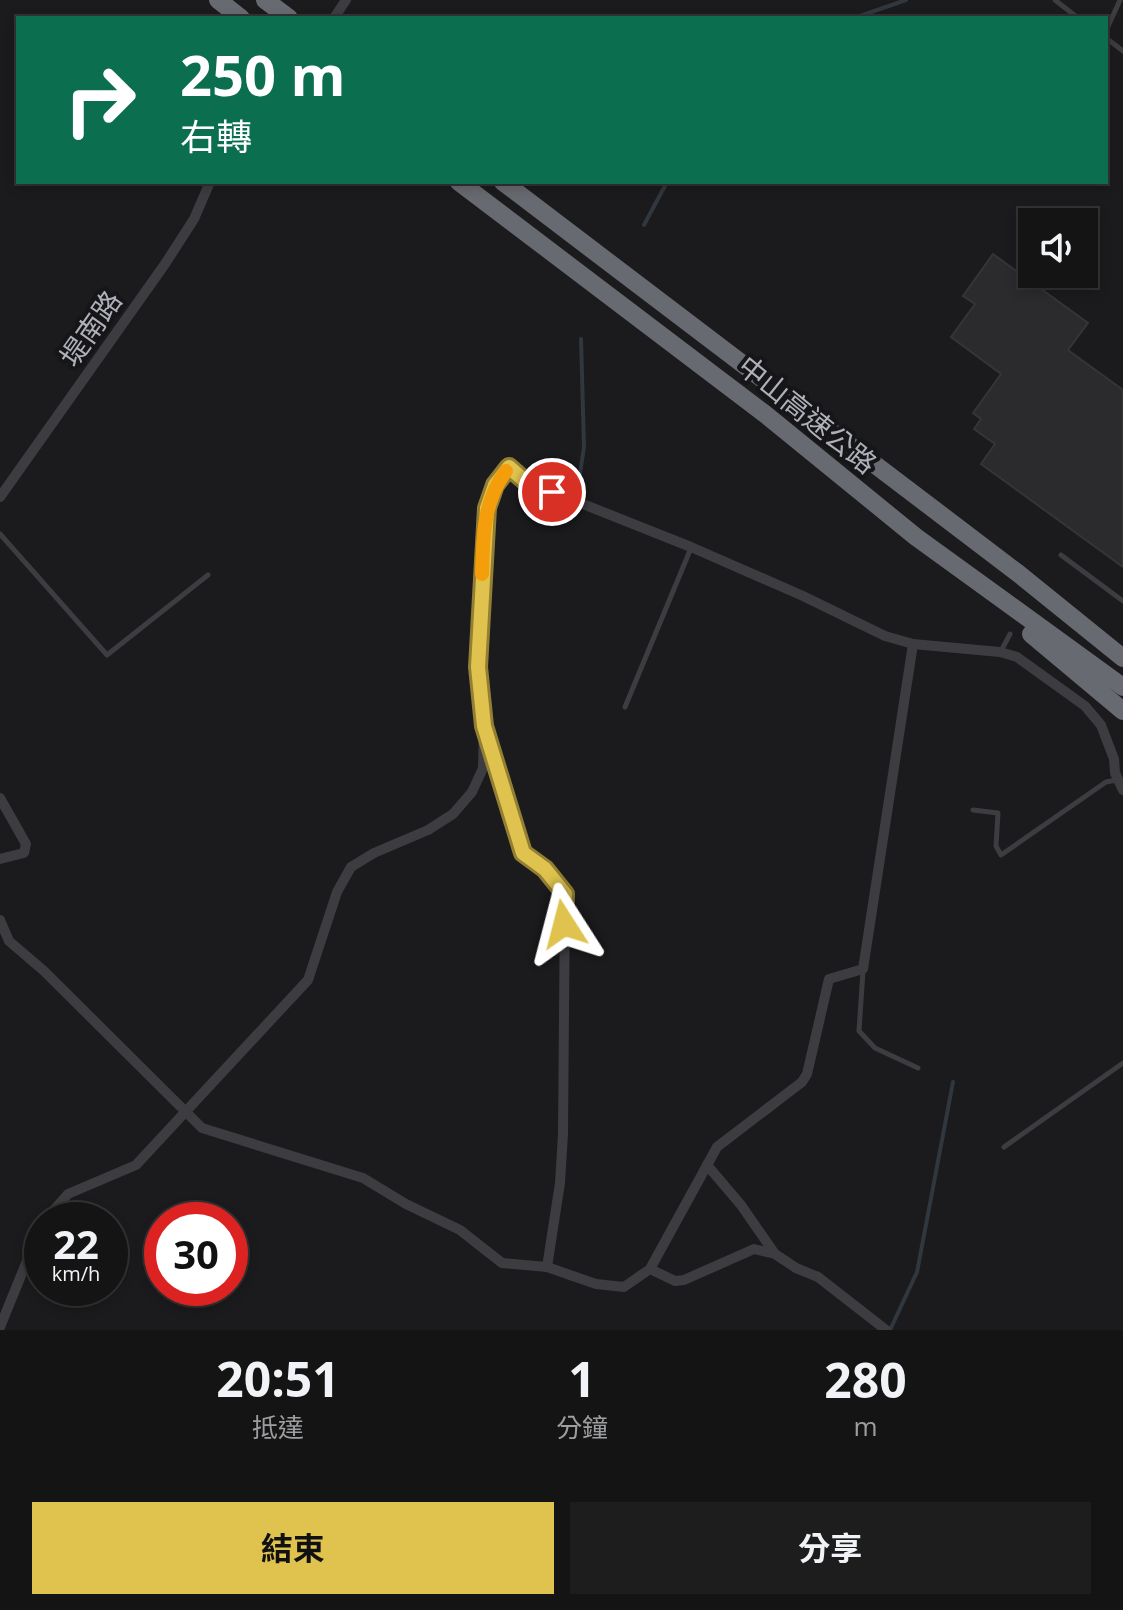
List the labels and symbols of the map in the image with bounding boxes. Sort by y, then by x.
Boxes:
street label: 堤南路 [50,283,130,373]
street label: 中山高速公路 [731,346,885,482]
pin [518,458,586,526]
position arrow [522,882,606,966]
speed limit sign: 30 [144,1202,248,1306]

